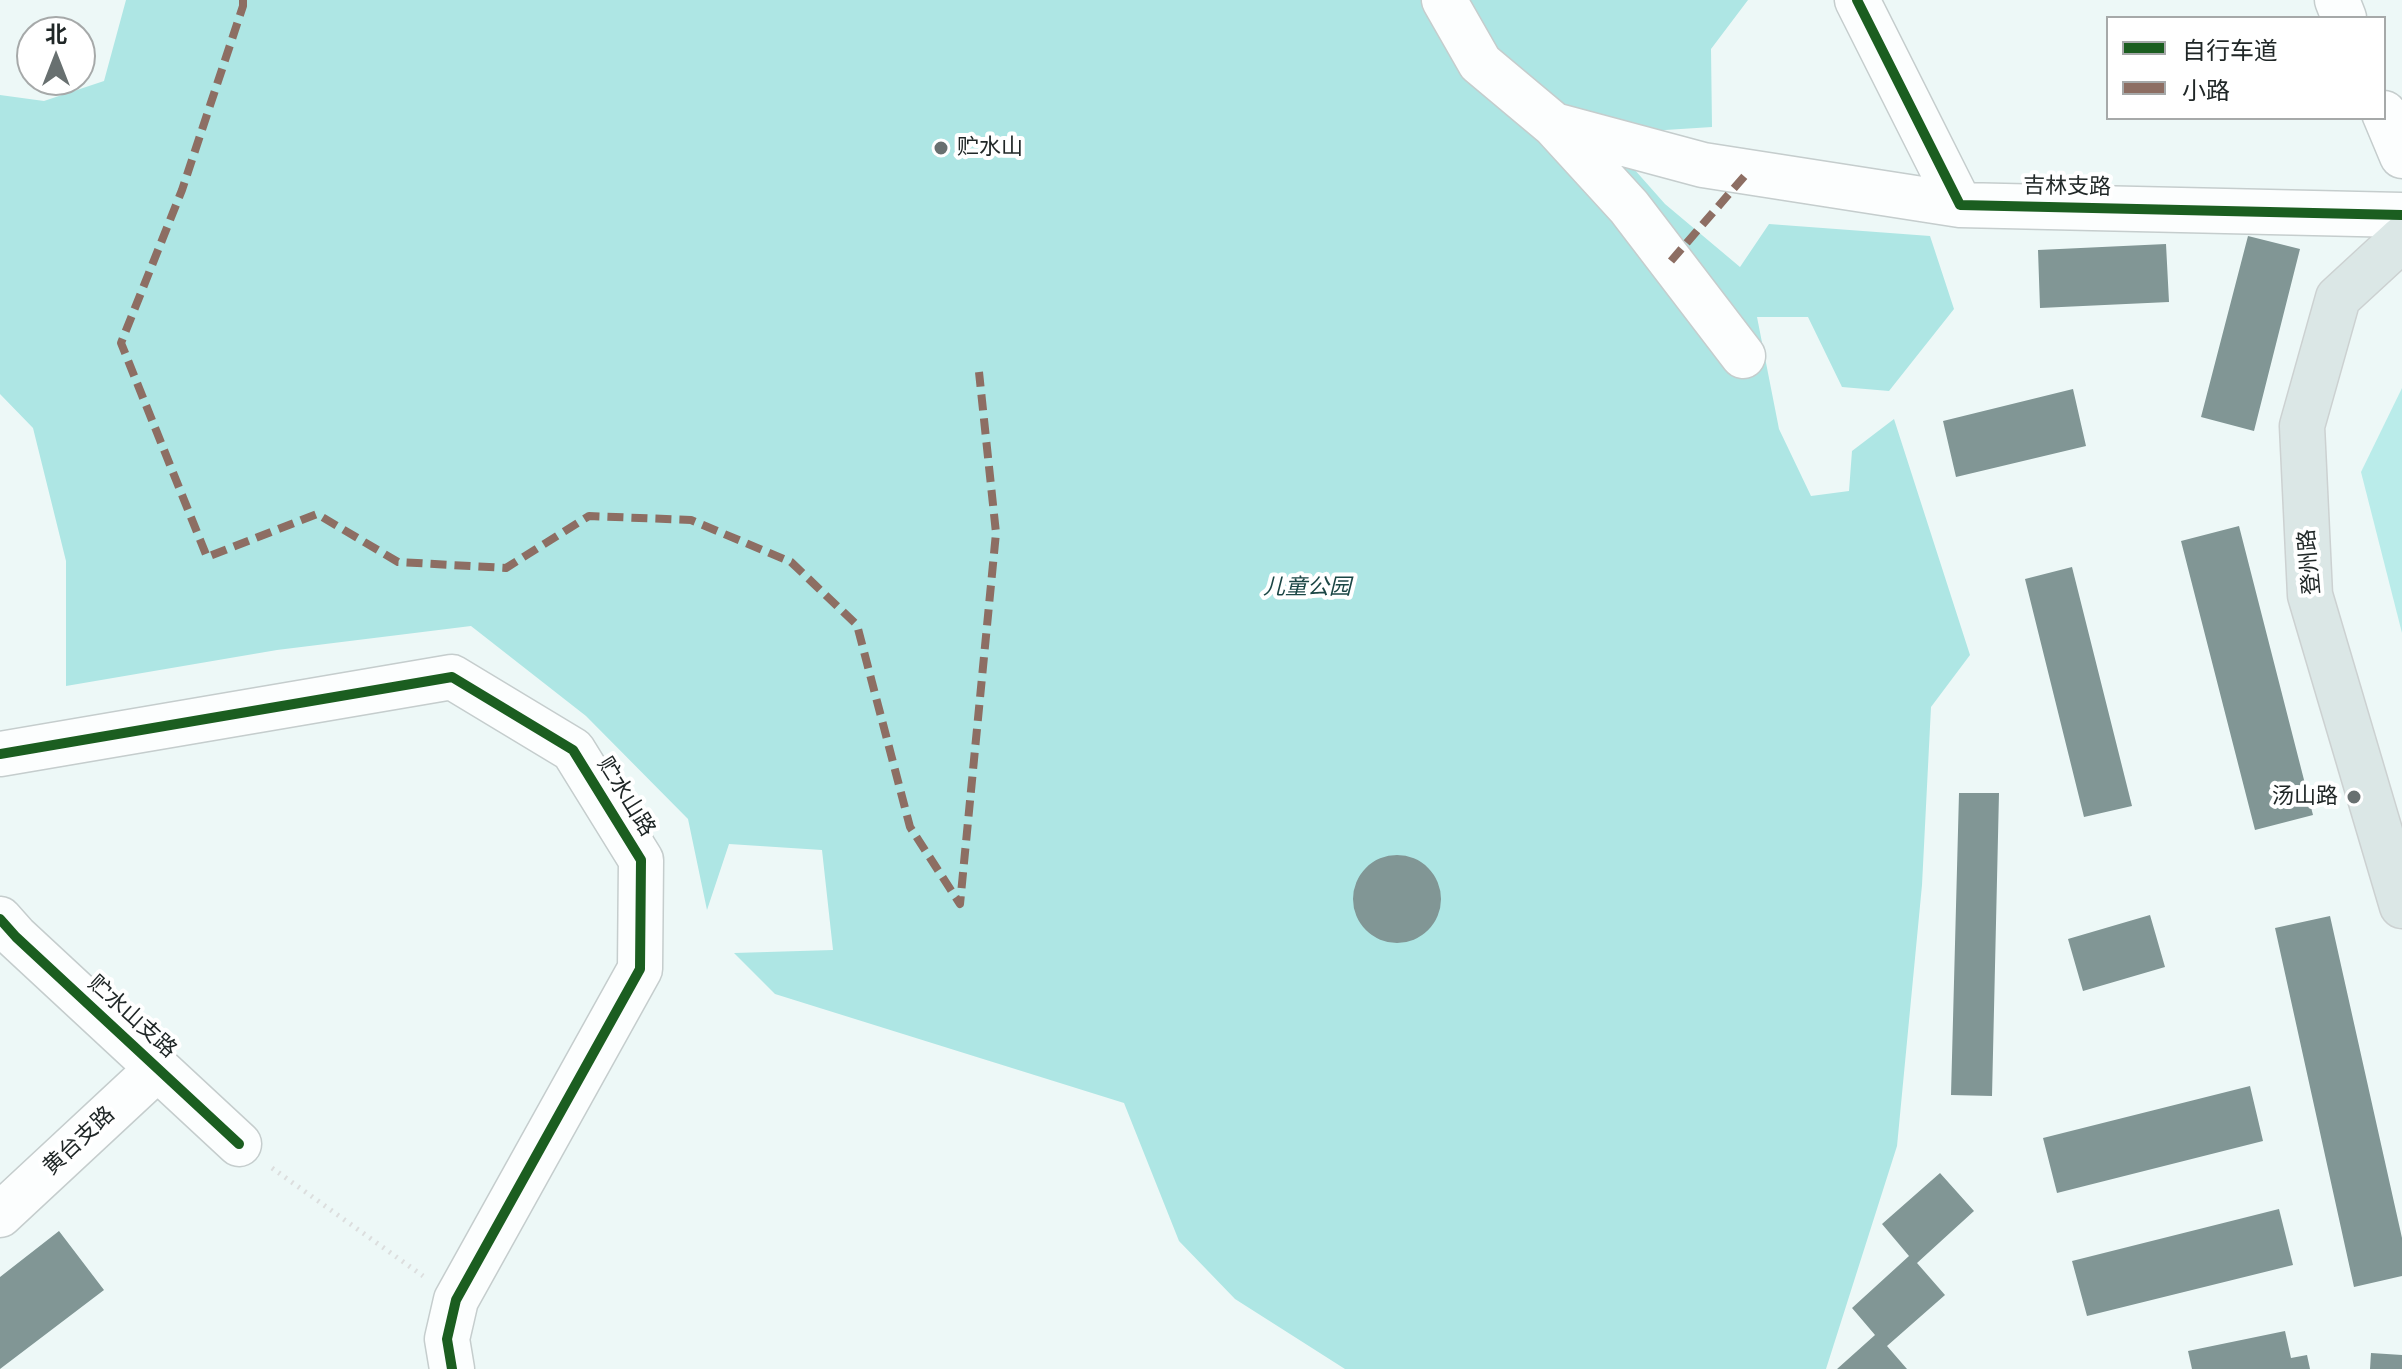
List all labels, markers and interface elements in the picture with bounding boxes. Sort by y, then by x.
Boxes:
north arrow [16,16,96,96]
legend [2106,16,2386,120]
text: 北 [45,19,67,48]
text: 自行车道 [2182,34,2278,66]
text: 小路 [2182,74,2230,106]
place label: 贮水山 [957,135,1023,161]
marker: 贮水山 [932,139,950,157]
street label: 吉林支路 [2023,173,2111,201]
street label: 登州路 [2294,528,2326,596]
park label: 儿童公园 [1263,575,1351,601]
street label: 贮水山路 [591,753,661,841]
place label: 汤山路 [2272,784,2338,810]
marker: 汤山路 [2345,788,2363,806]
street label: 贮水山支路 [82,970,182,1064]
street label: 黄台支路 [38,1101,120,1181]

